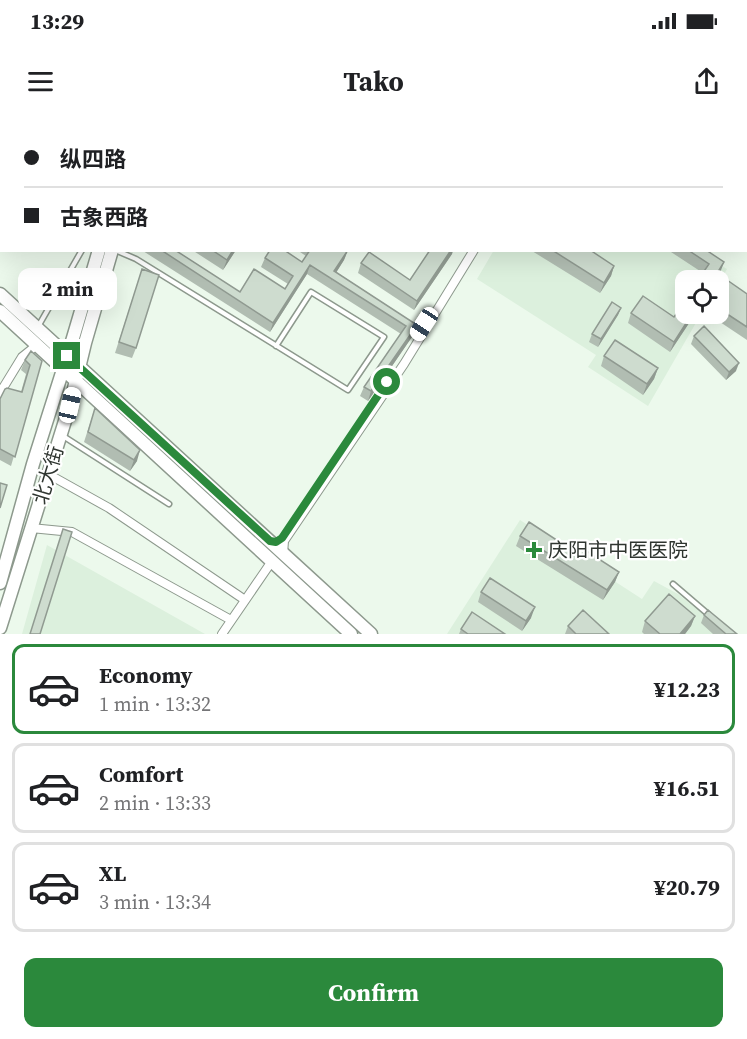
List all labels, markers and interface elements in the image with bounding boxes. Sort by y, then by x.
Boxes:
text: 13:29 [30,6,84,36]
text: Tako [343,63,404,100]
icon: menu [24,65,57,98]
icon: share [690,65,723,98]
text: 纵四路 [60,144,126,174]
text: 古象西路 [60,202,148,232]
callout: 2 min [17,269,116,311]
map controls [675,270,729,324]
button: locate [675,270,729,324]
text: 2 min [42,275,93,303]
car [407,304,441,344]
route end [53,342,80,369]
route start [373,368,400,395]
car [57,385,83,425]
street label: 北大街 [26,442,70,508]
place label: 庆阳市中医医院 [548,536,688,564]
marker: 庆阳市中医医院 [525,541,543,559]
text: Economy [99,660,193,690]
icon: car [27,662,81,716]
text: ¥12.23 [654,674,720,704]
text: 1 min · 13:32 [99,690,211,718]
text: Comfort [99,759,183,789]
icon: car [27,761,81,815]
text: ¥16.51 [654,773,720,803]
text: 2 min · 13:33 [99,789,211,817]
text: XL [99,858,126,888]
icon: car [27,860,81,914]
text: ¥20.79 [654,872,720,902]
text: 3 min · 13:34 [99,888,211,916]
button: Confirm [24,958,723,1027]

